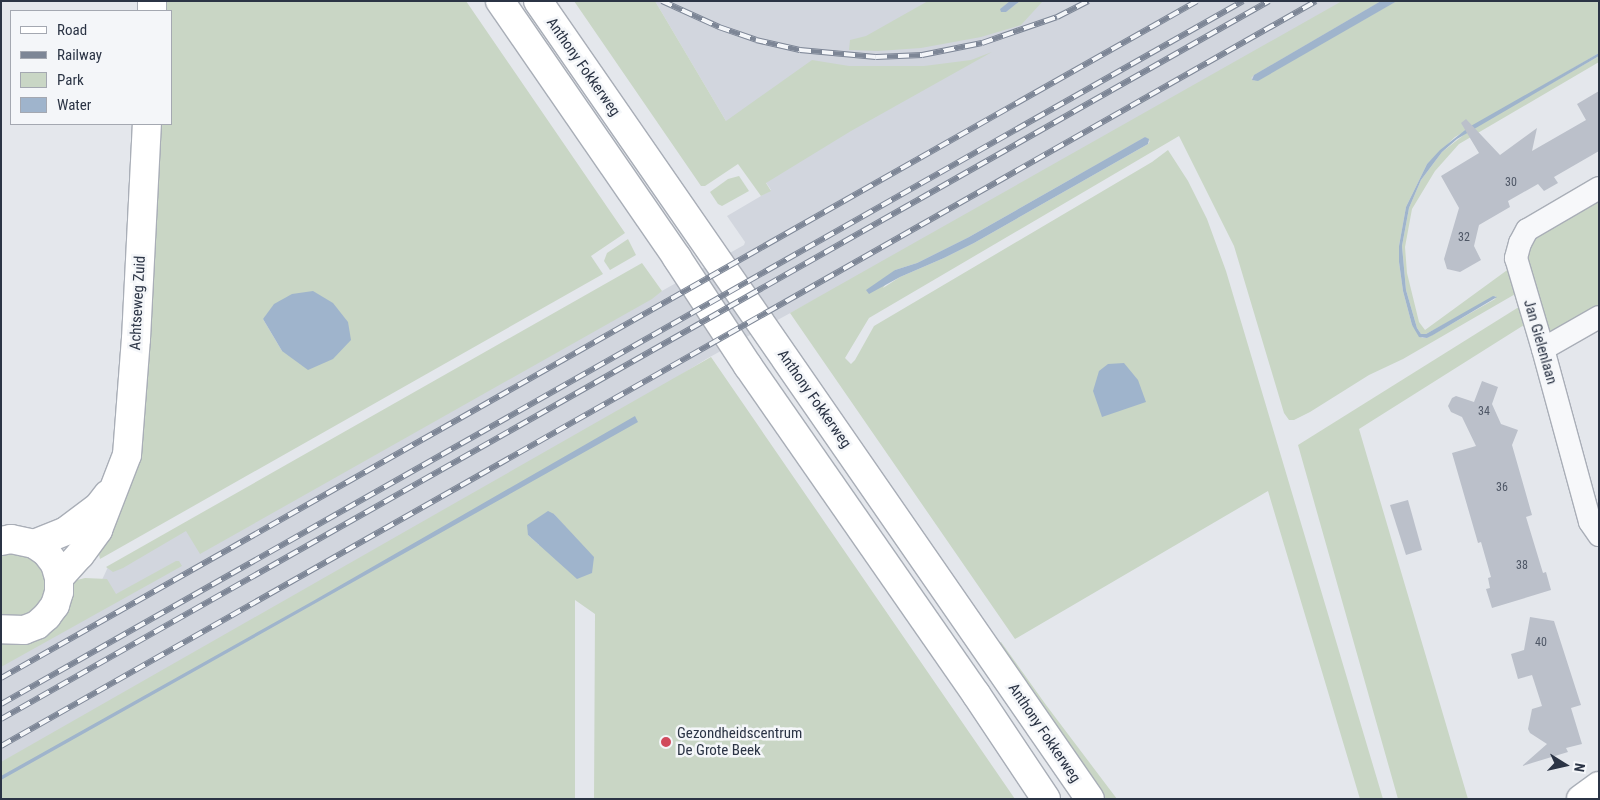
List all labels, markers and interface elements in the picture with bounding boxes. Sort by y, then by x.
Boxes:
legend [10,10,172,125]
street label: Anthony Fokkerweg [542,14,624,120]
text: Road [57,21,87,39]
text: Railway [57,46,102,64]
text: Park [57,71,84,89]
text: Water [57,96,91,114]
house number: 30 [1505,176,1517,190]
house number: 32 [1458,231,1470,245]
street label: Achtseweg Zuid [127,255,149,351]
street label: Jan Gielenlaan [1519,298,1561,386]
street label: Anthony Fokkerweg [773,346,855,452]
house number: 34 [1478,405,1490,419]
house number: 36 [1496,481,1508,495]
house number: 38 [1516,559,1528,573]
house number: 40 [1535,636,1547,650]
street label: Anthony Fokkerweg [1004,680,1084,786]
place label: Gezondheidscentrum De Grote Beek [677,724,802,759]
marker: Gezondheidscentrum De Grote Beek [659,735,673,749]
north arrow [1540,740,1590,790]
text: N [1571,762,1588,773]

